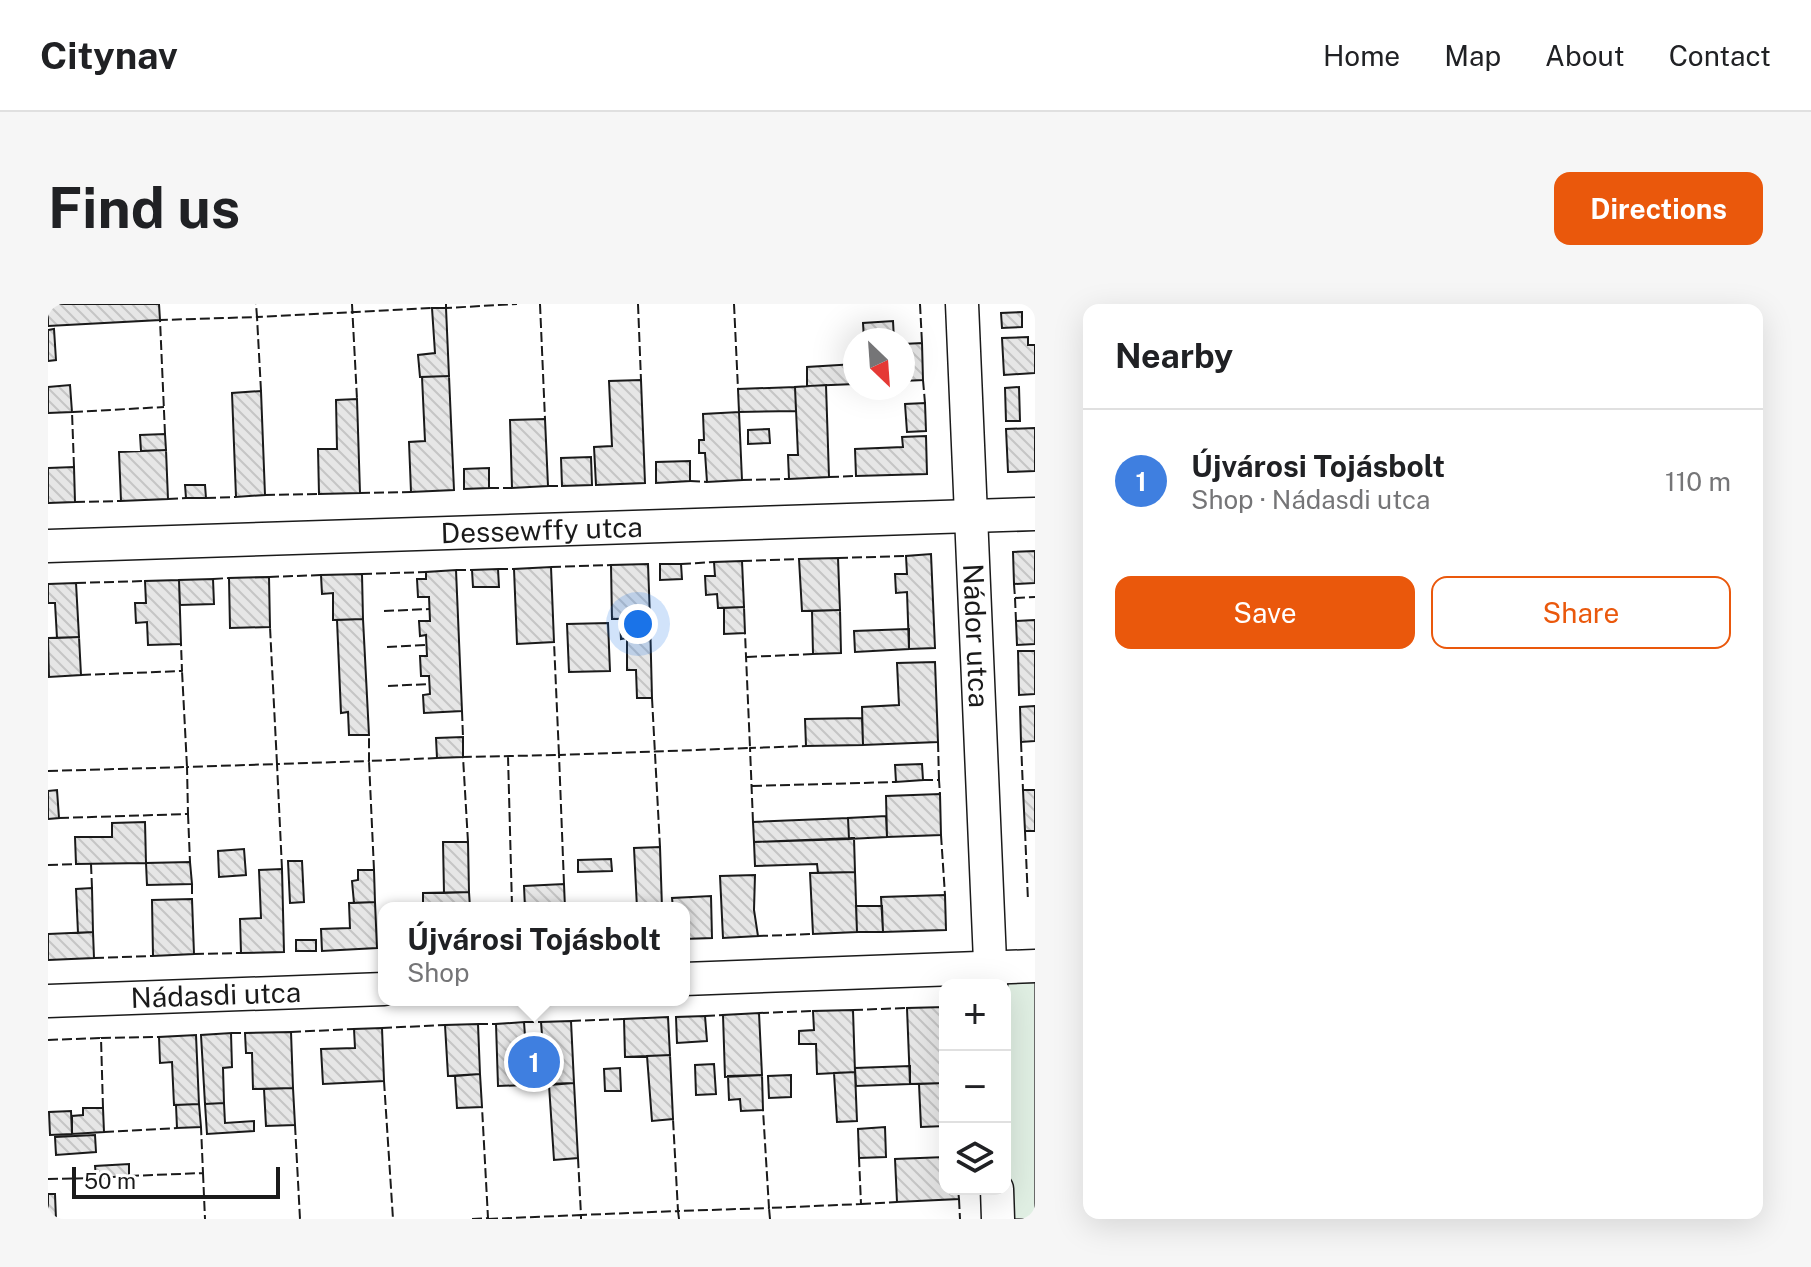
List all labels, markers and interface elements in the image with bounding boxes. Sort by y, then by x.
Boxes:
text: Citynav [40,33,178,78]
text: Home [1323,39,1400,72]
text: Map [1444,39,1501,72]
text: About [1545,39,1625,72]
text: Contact [1669,39,1771,72]
button: Directions [1554,172,1763,245]
text: Find us [48,175,240,241]
north arrow [843,328,915,400]
text: Nearby [1115,336,1233,376]
text: Újvárosi Tojásbolt [1191,448,1445,484]
text: 1 [1135,466,1147,497]
text: 110 m [1665,466,1731,497]
text: Shop · Nádasdi utca [1191,484,1430,515]
street label: Dessewffy utca [440,510,643,549]
street label: Nádor utca [957,563,996,708]
button: Save [1115,576,1415,649]
button: Share [1431,576,1731,649]
your location [618,604,658,644]
popup [378,902,690,1006]
text: Újvárosi Tojásbolt [407,921,661,957]
text: Shop [407,957,470,988]
street label: Nádasdi utca [130,975,302,1014]
map controls [939,979,1011,1195]
button: + [939,979,1011,1051]
pin: 1 [508,1032,560,1092]
button: − [939,1051,1011,1123]
button: layers [939,1123,1011,1195]
scale bar [72,1163,280,1199]
text: 50 m [84,1168,136,1194]

